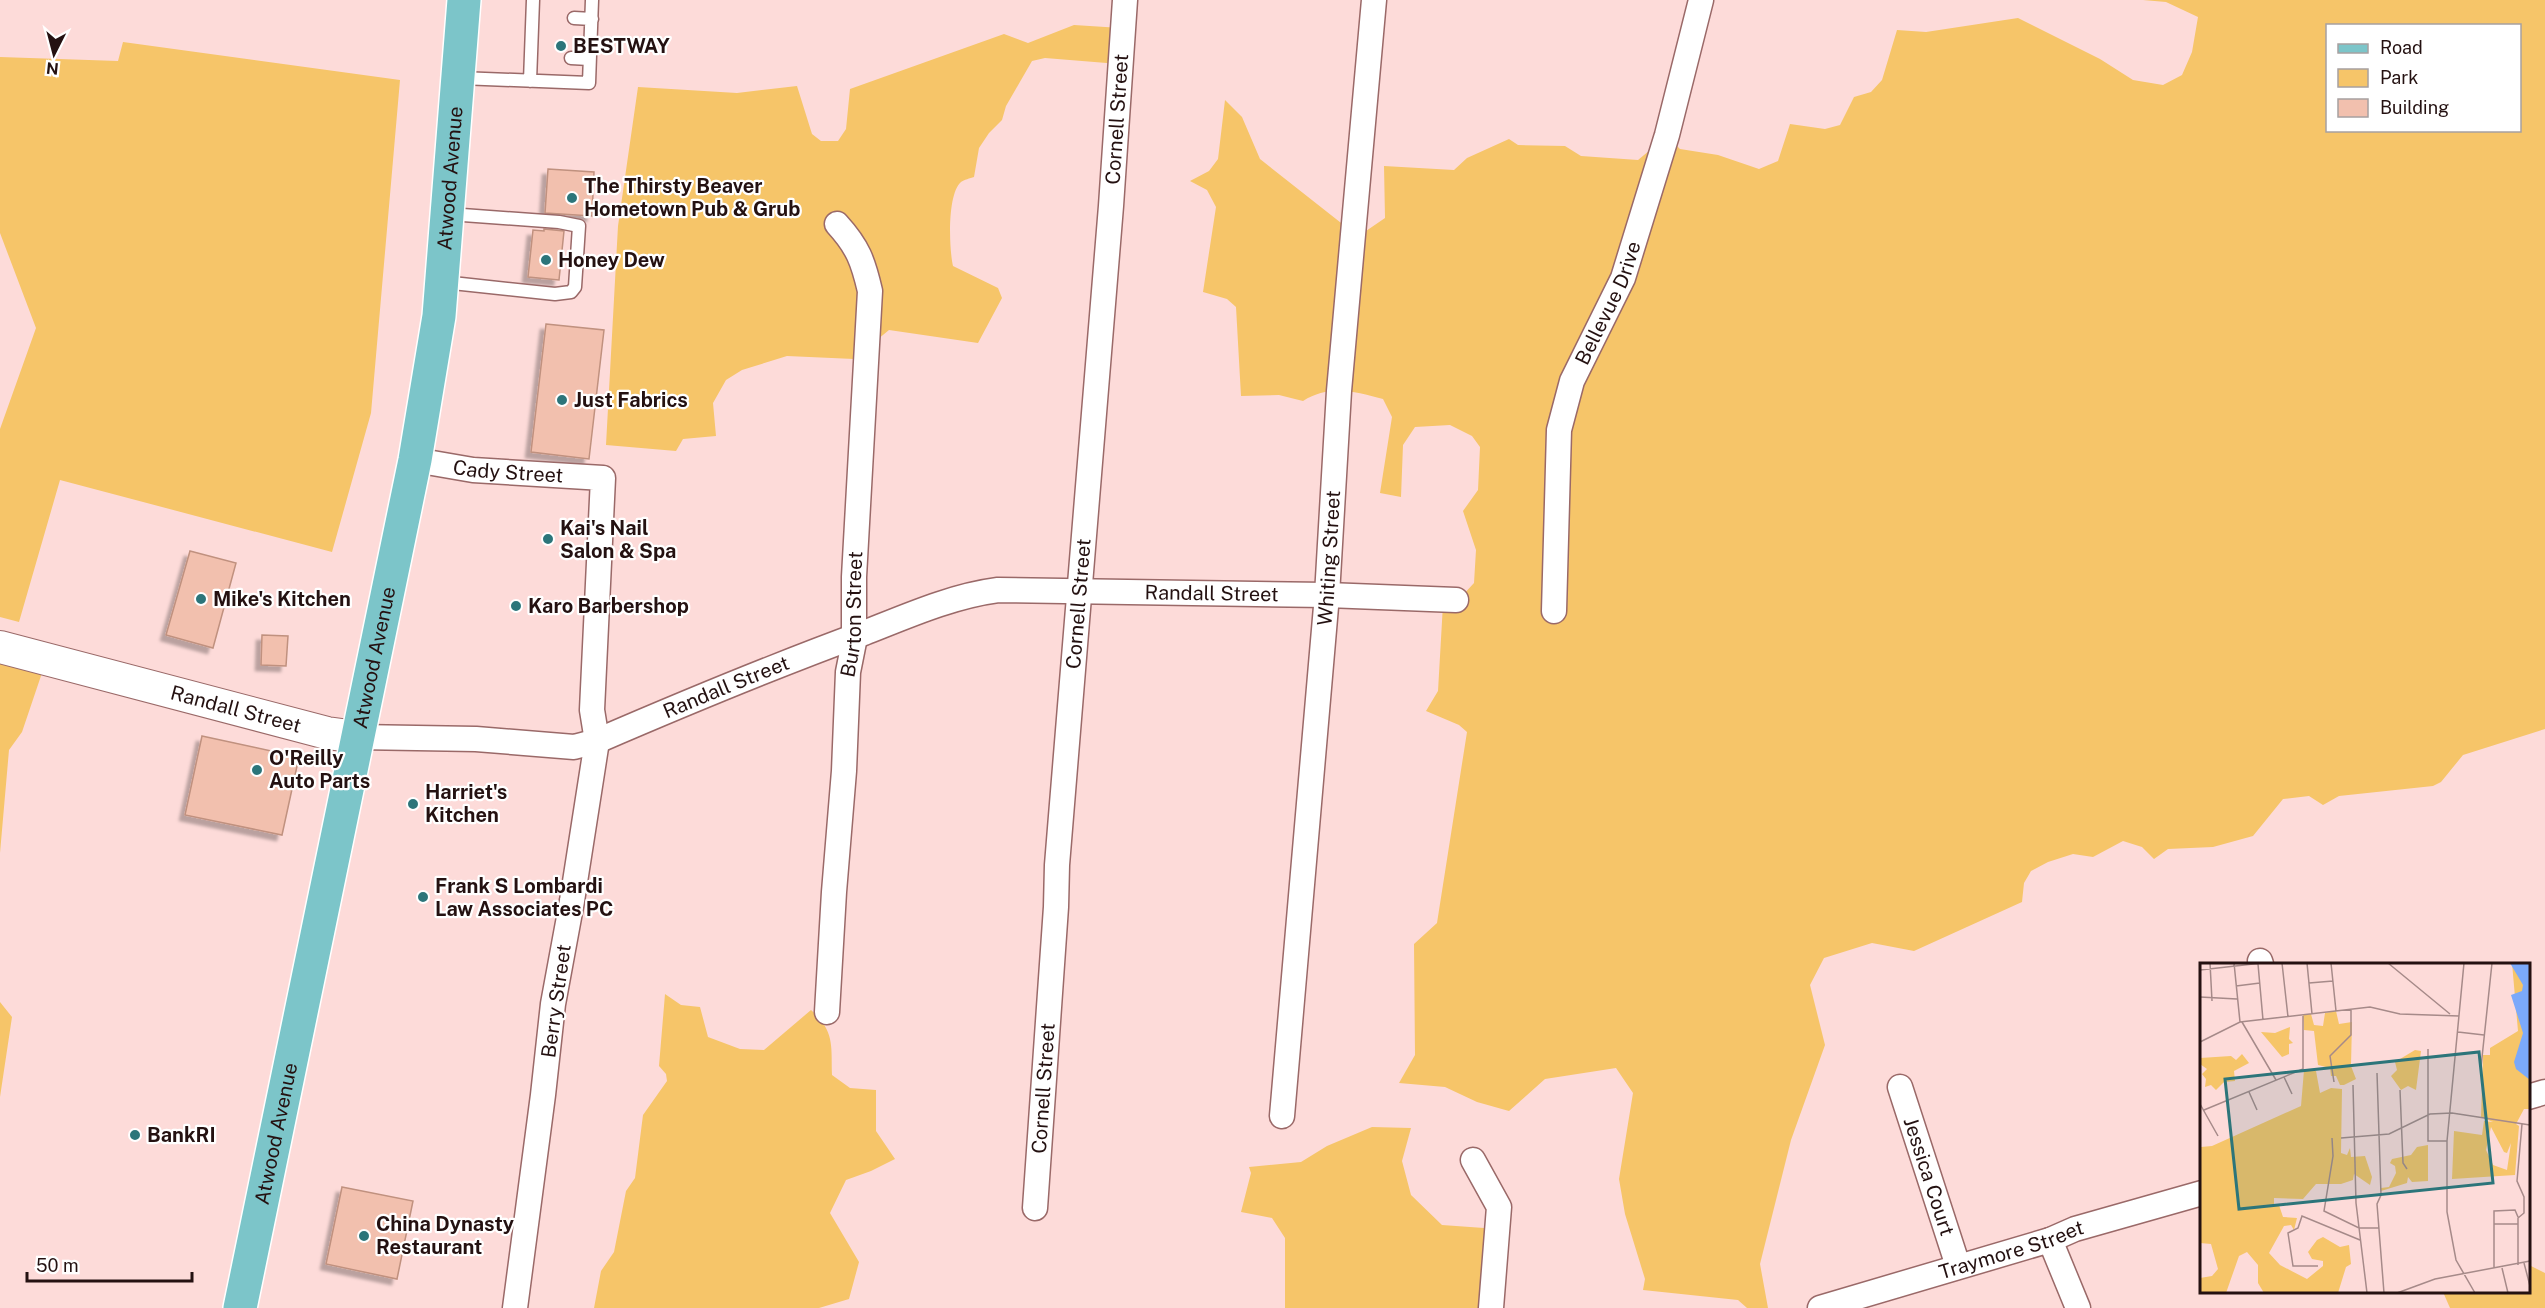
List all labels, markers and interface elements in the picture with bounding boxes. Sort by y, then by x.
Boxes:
north arrow [24,24,84,84]
legend [2326,24,2521,132]
place label: BESTWAY [573,34,671,58]
text: Road [2380,37,2423,58]
marker: BESTWAY [554,39,568,53]
street label: Cornell Street [1100,53,1133,185]
text: N [45,58,60,79]
text: Park [2380,67,2418,88]
text: Building [2380,97,2449,118]
street label: Atwood Avenue [432,105,468,251]
place label: The Thirsty Beaver Hometown Pub & Grub [584,174,800,221]
marker: The Thirsty Beaver Hometown Pub & Grub [565,191,579,205]
street label: Bellevue Drive [1570,238,1646,369]
place label: Honey Dew [558,248,665,272]
marker: Honey Dew [539,253,553,267]
place label: Just Fabrics [574,388,688,412]
marker: Just Fabrics [555,393,569,407]
street label: Cady Street [451,455,564,488]
street label: Whiting Street [1312,490,1345,627]
place label: Kai's Nail Salon & Spa [560,516,676,563]
marker: Kai's Nail Salon & Spa [541,532,555,546]
street label: Cornell Street [1061,537,1096,670]
street label: Burton Street [835,550,867,679]
street label: Randall Street [1144,580,1279,606]
street label: Atwood Avenue [348,585,401,731]
place label: Mike's Kitchen [213,587,351,611]
marker: Mike's Kitchen [194,592,208,606]
place label: Karo Barbershop [528,594,689,618]
marker: Karo Barbershop [509,599,523,613]
street label: Randall Street [659,651,793,723]
street label: Randall Street [168,680,304,738]
place label: O'Reilly Auto Parts [269,746,370,793]
marker: O'Reilly Auto Parts [250,763,264,777]
place label: Harriet's Kitchen [425,780,507,827]
marker: Harriet's Kitchen [406,797,420,811]
place label: Frank S Lombardi Law Associates PC [435,874,613,921]
marker: Frank S Lombardi Law Associates PC [416,890,430,904]
street label: Berry Street [536,943,576,1059]
inset map [2200,963,2530,1293]
street label: Cornell Street [1027,1022,1060,1154]
street label: Atwood Avenue [250,1060,302,1207]
street label: Jessica Court [1899,1114,1959,1239]
place label: BankRI [147,1123,216,1147]
marker: BankRI [128,1128,142,1142]
place label: China Dynasty Restaurant [376,1212,514,1259]
street label: Traymore Street [1936,1215,2086,1284]
marker: China Dynasty Restaurant [357,1229,371,1243]
scale bar [27,1245,192,1283]
text: 50 m [36,1255,79,1276]

